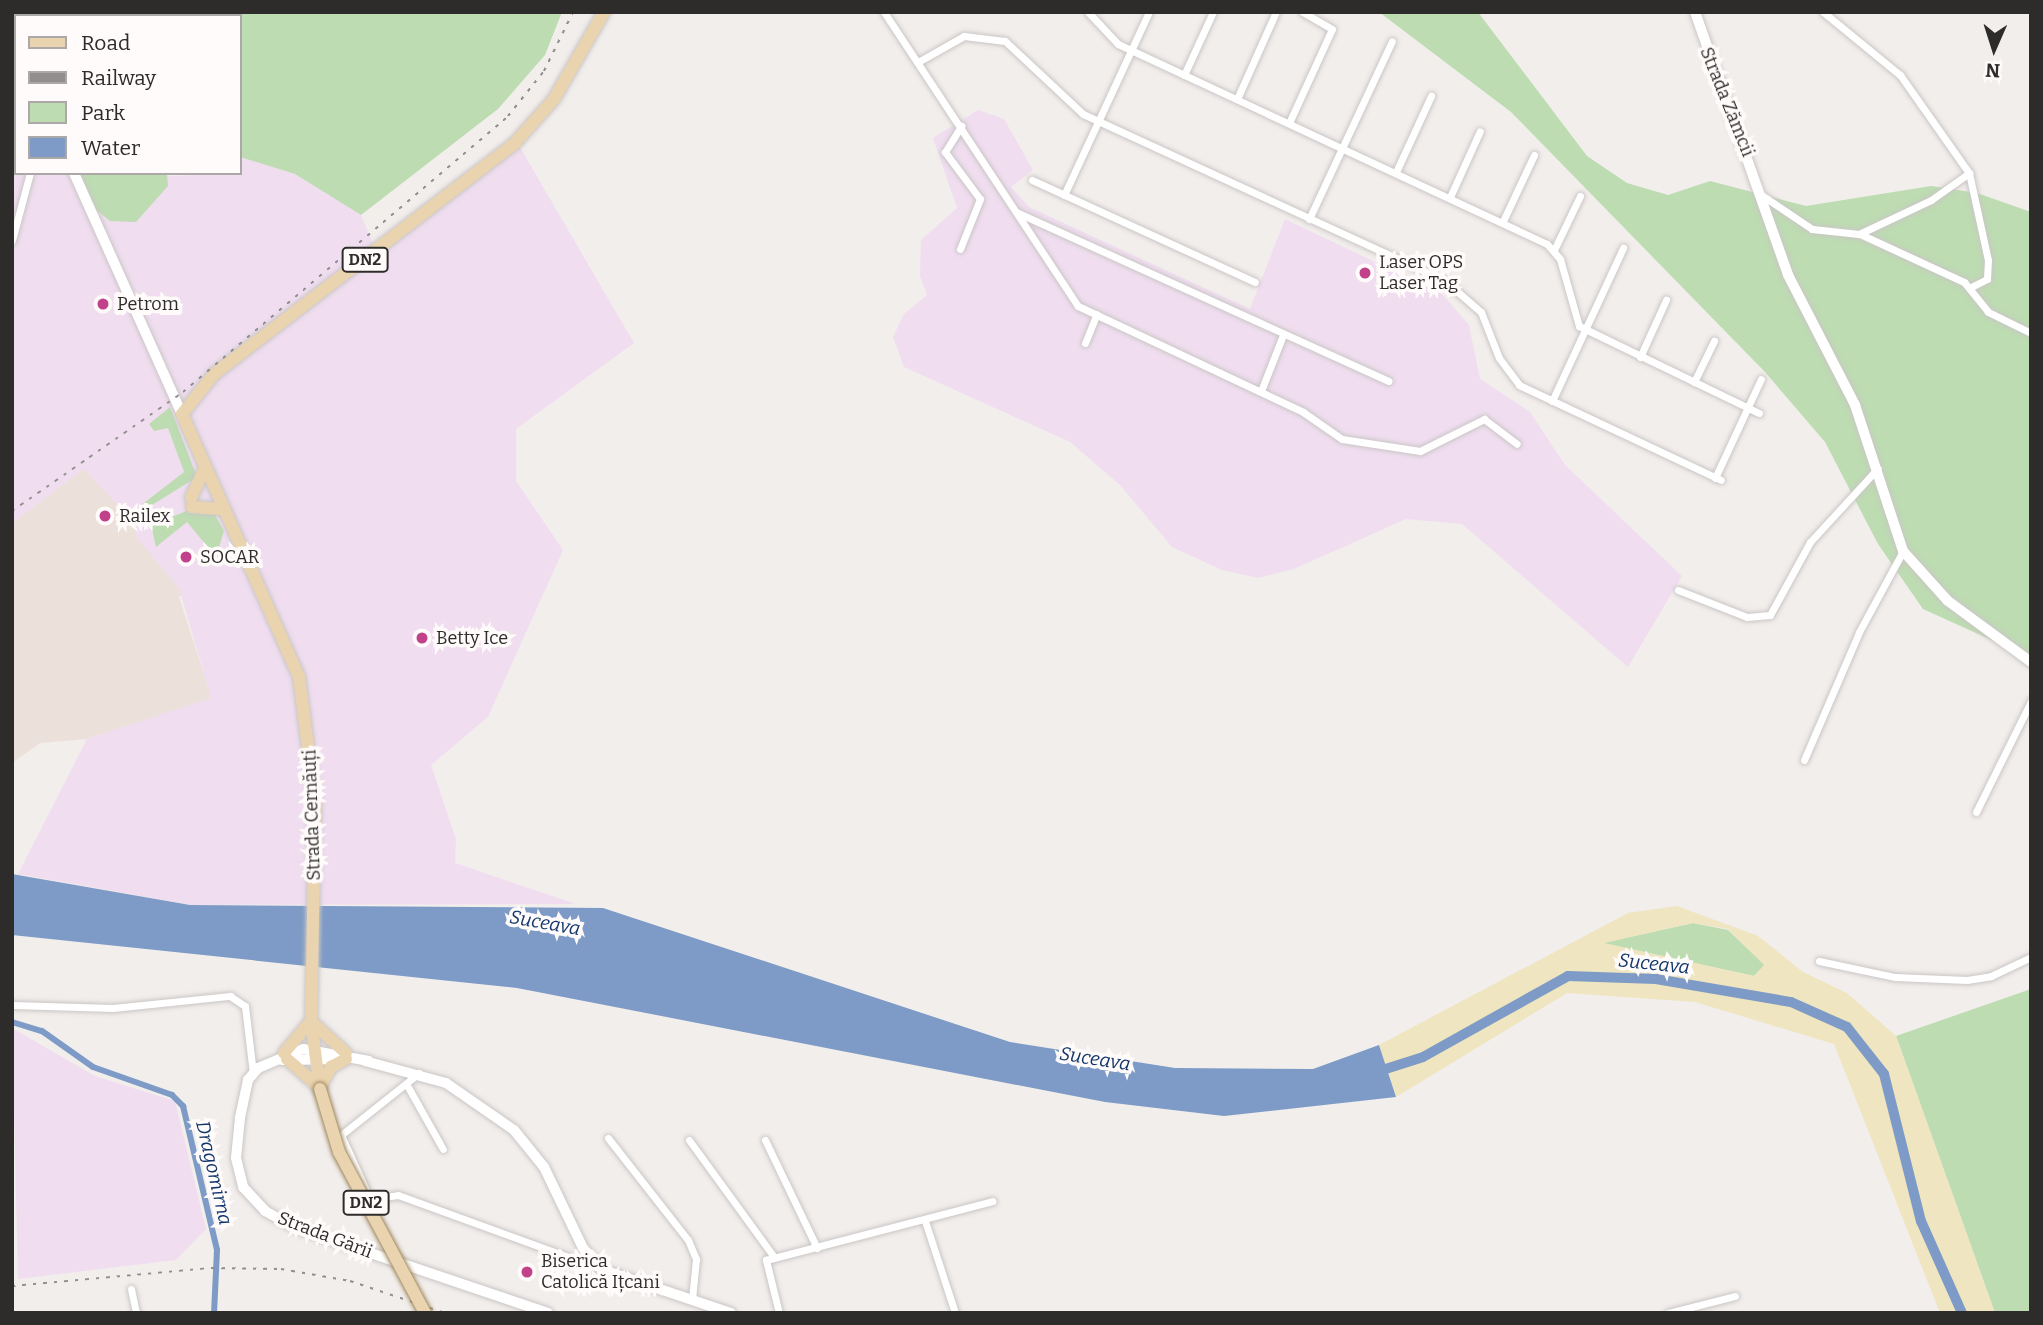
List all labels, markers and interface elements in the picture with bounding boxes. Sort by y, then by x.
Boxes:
legend [14,14,242,175]
north arrow [1959,14,2029,84]
text: Road [81,30,130,56]
street label: Strada Zămcii [1695,44,1759,160]
text: N [1985,59,2001,82]
text: Railway [81,65,156,91]
text: Park [81,100,125,126]
text: Water [81,135,140,161]
road number: DN2 [340,248,390,272]
place label: Laser OPS Laser Tag [1379,252,1463,294]
marker: Laser OPS Laser Tag [1357,265,1373,281]
place label: Petrom [117,293,179,315]
marker: Petrom [95,296,111,312]
place label: Railex [119,505,170,527]
marker: Railex [97,508,113,524]
place label: SOCAR [200,546,259,568]
marker: SOCAR [178,549,194,565]
place label: Betty Ice [436,627,508,649]
marker: Betty Ice [414,630,430,646]
street label: Strada Cernăuți [299,749,325,881]
water label: Suceava [508,906,582,940]
water label: Suceava [1617,949,1691,979]
water label: Suceava [1058,1042,1132,1076]
water label: Dragomirna [191,1119,237,1227]
road number: DN2 [342,1190,390,1216]
street label: Strada Gării [275,1207,375,1263]
place label: Biserica Catolică Ițcani [541,1251,660,1294]
marker: Biserica Catolică Ițcani [519,1264,535,1280]

